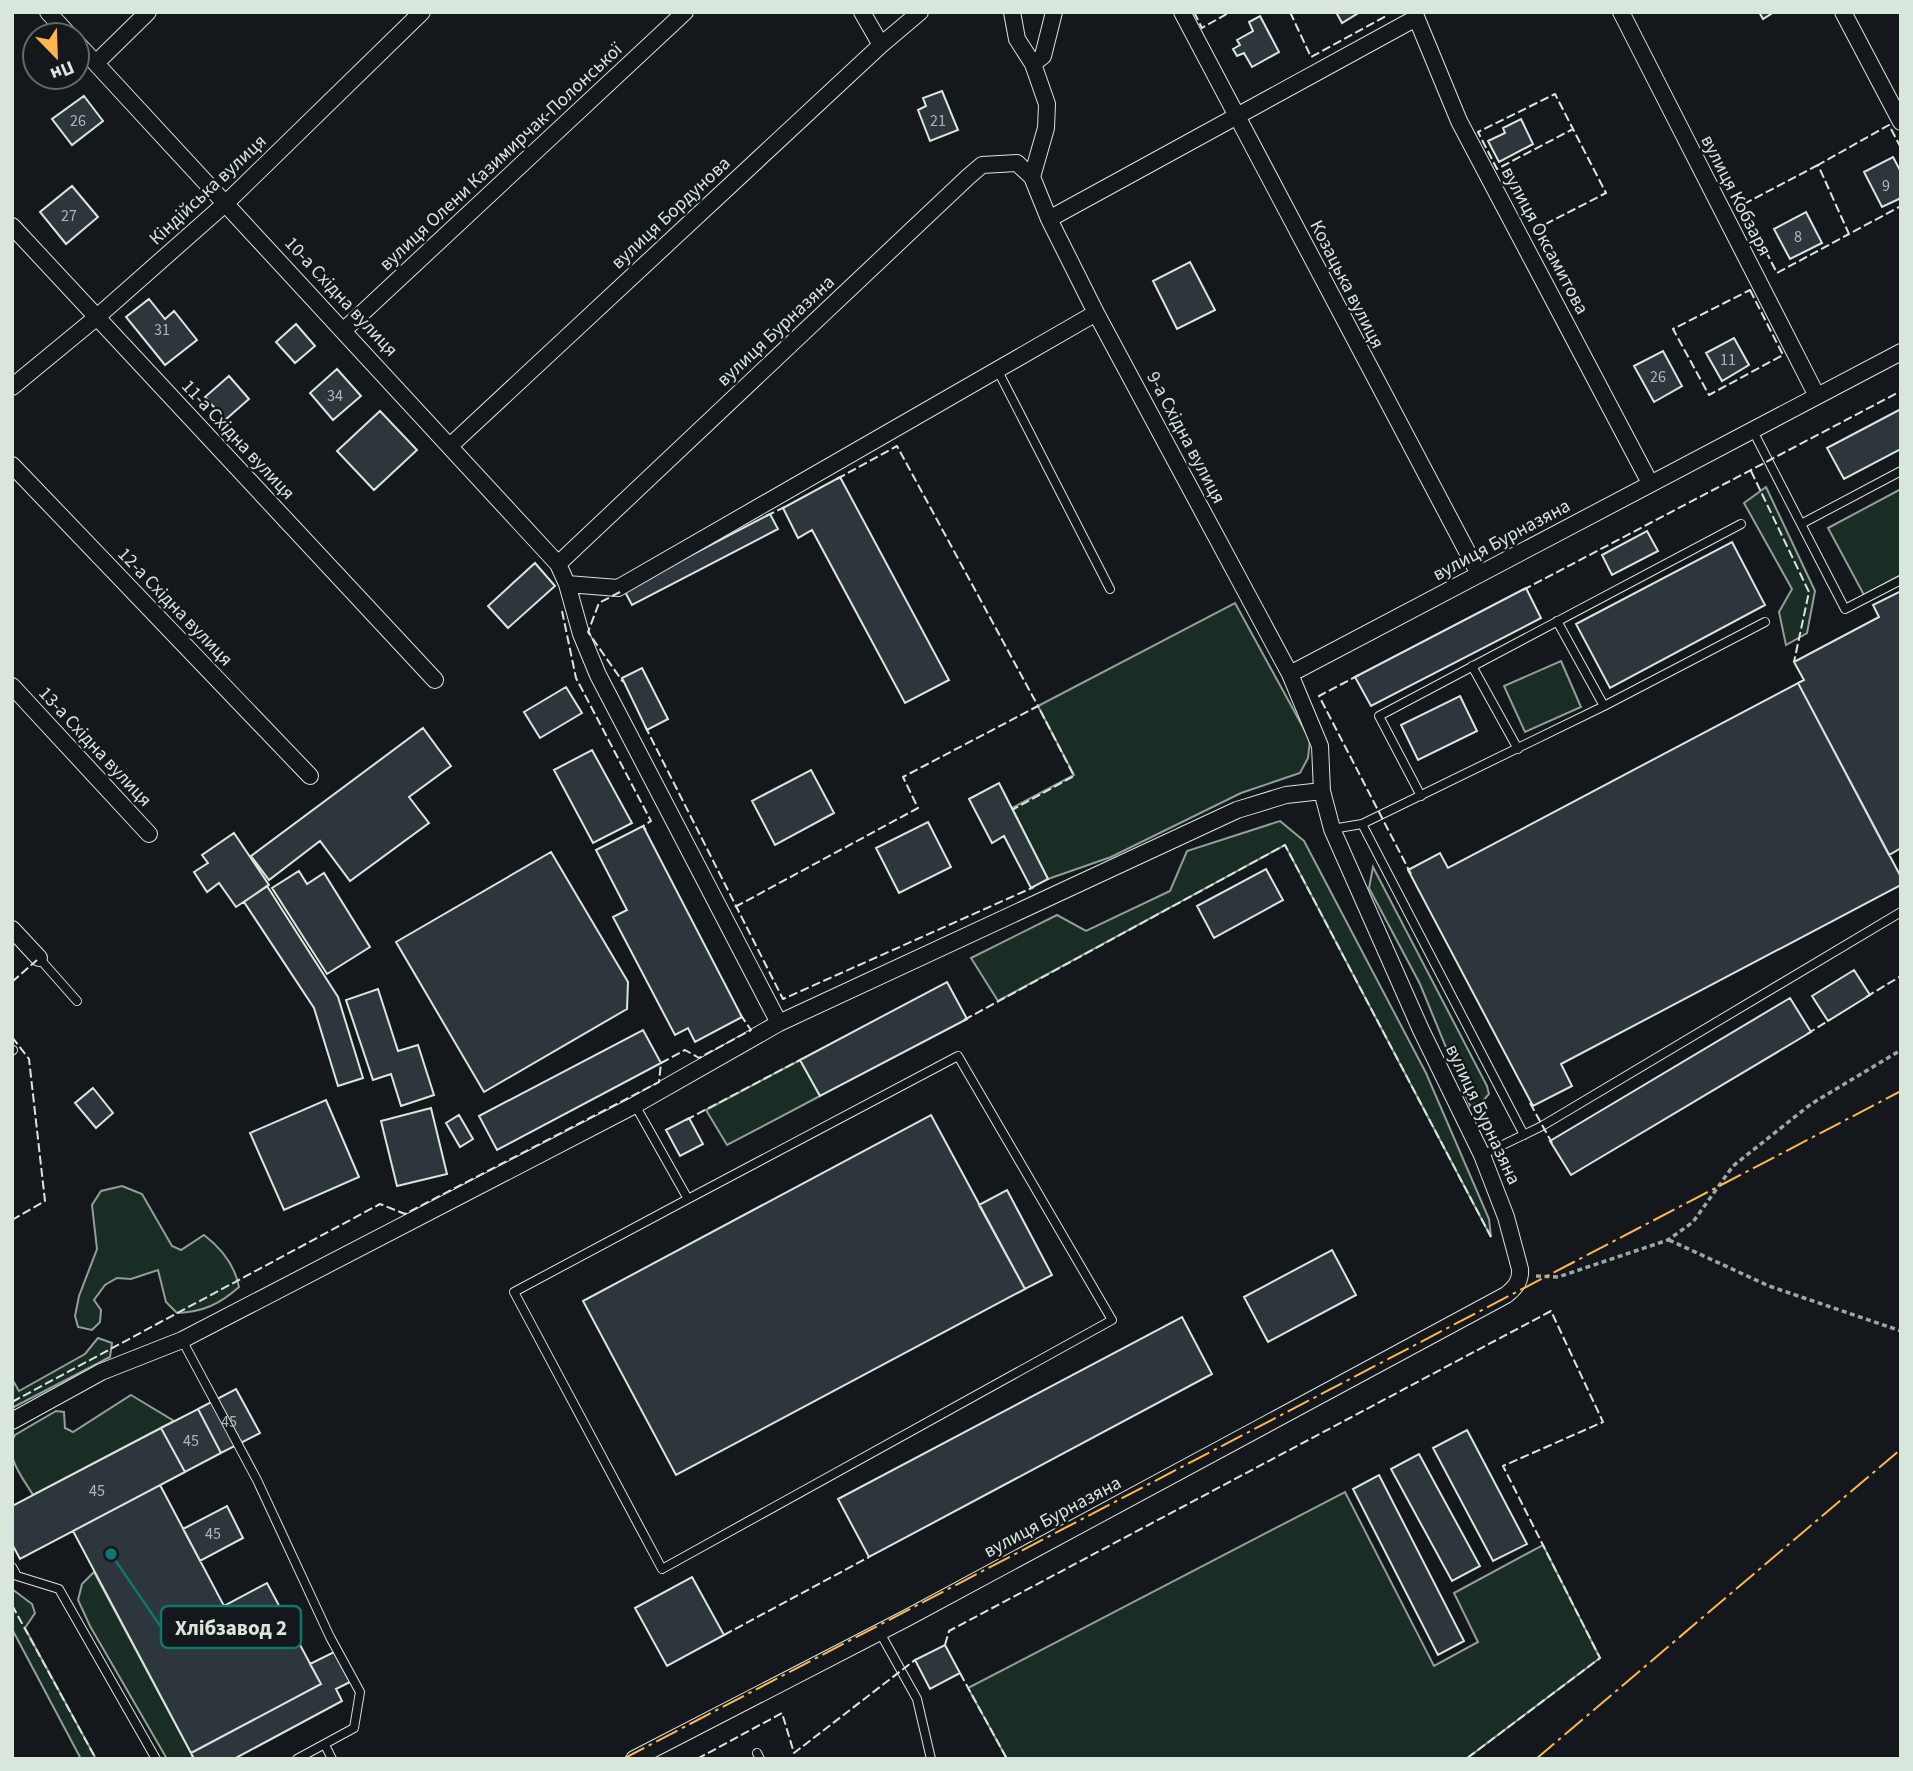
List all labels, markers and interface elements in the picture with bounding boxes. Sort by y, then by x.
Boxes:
north arrow [21,21,91,91]
street label: вулиця Олени Казимирчак-Полонської [373,36,630,277]
text: Пн [46,53,78,87]
house number: 26 [70,110,86,132]
house number: 21 [930,110,946,132]
street label: Кіндійська вулиця [143,128,273,252]
street label: вулиця Кобзаря [1693,130,1778,261]
street label: вулиця Бордунова [605,151,737,276]
street label: вулиця Оксамитова [1494,162,1595,319]
house number: 9 [1882,175,1890,197]
house number: 27 [61,205,77,227]
street label: Козацька вулиця [1303,216,1391,354]
house number: 8 [1794,226,1802,248]
street label: 10-а Східна вулиця [278,231,404,363]
street label: вулиця Бурназяна [711,269,841,393]
house number: 31 [154,319,170,341]
house number: 11 [1720,349,1736,371]
house number: 26 [1650,366,1666,388]
street label: 9-а Східна вулиця [1139,367,1232,509]
street label: 11-а Східна вулиця [175,374,301,506]
house number: 34 [327,385,343,407]
street label: вулиця Бурназяна [1428,493,1575,588]
street label: 12-а Східна вулиця [111,542,239,672]
street label: 13-а Східна вулиця [32,681,158,813]
street label: вулиця Бурназяна [1438,1040,1527,1189]
house number: 45 [221,1411,237,1433]
house number: 45 [183,1430,199,1452]
street label: вулиця Бурназяна [979,1470,1126,1565]
house number: 45 [89,1480,105,1502]
house number: 45 [205,1523,221,1545]
callout: Хлібзавод 2 [161,1606,301,1648]
text: Хлібзавод 2 [175,1613,287,1643]

